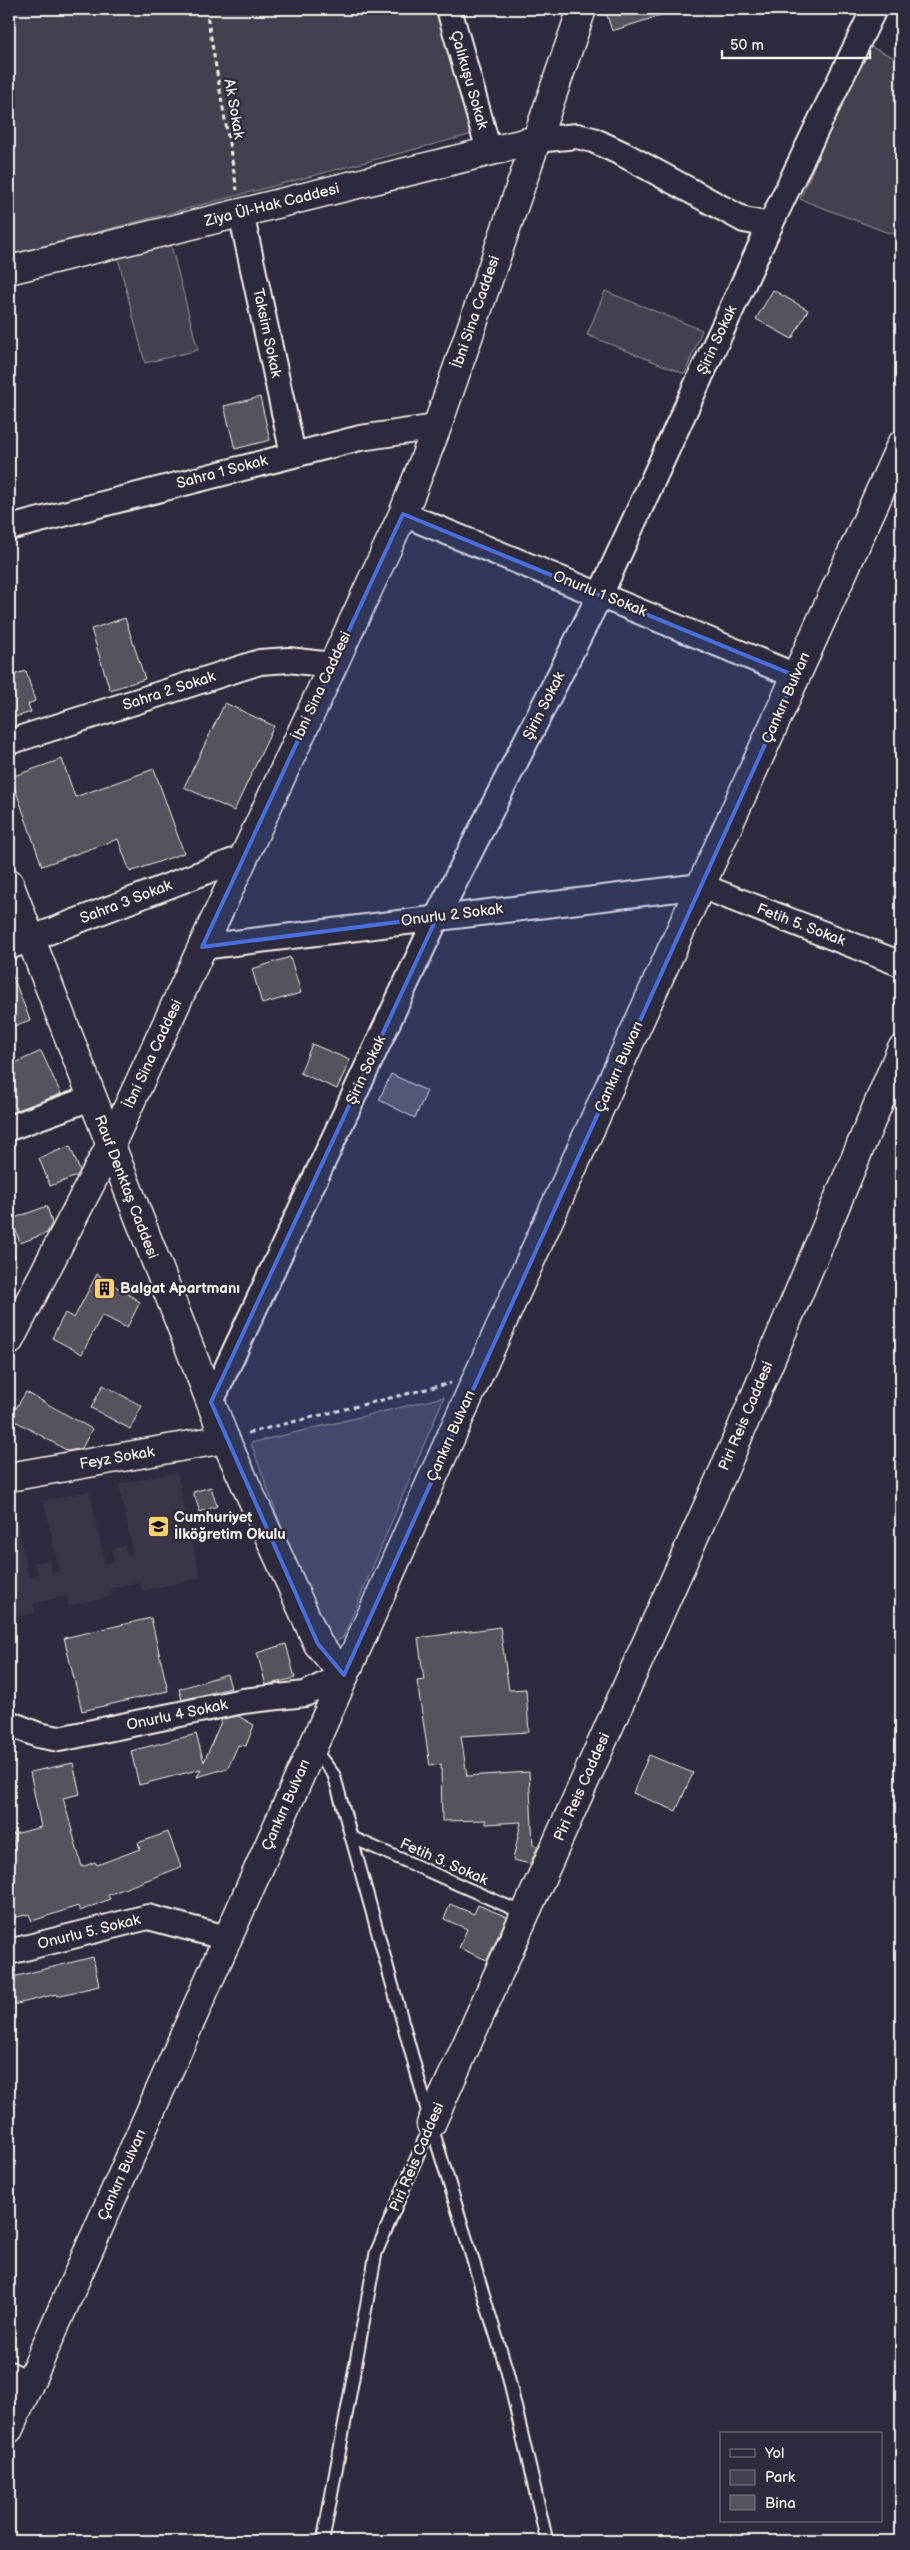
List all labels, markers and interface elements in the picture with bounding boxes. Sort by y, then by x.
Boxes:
street label: Çalıkuşu Sokak [446,28,492,132]
scale bar [722,28,870,60]
text: 50 m [730,36,764,55]
street label: Ak Sokak [219,77,249,141]
street label: Ziya Ül-Hak Caddesi [202,179,341,231]
street label: İbni Sina Caddesi [448,253,504,371]
street label: Taksim Sokak [248,287,286,380]
street label: Şirin Sokak [693,302,742,378]
street label: Sahra 1 Sokak [174,451,270,493]
street label: Onurlu 1 Sokak [550,567,650,622]
street label: İbni Sina Caddesi [288,628,356,744]
street label: Çankırı Bulvarı [757,649,815,747]
street label: Sahra 2 Sokak [120,667,219,715]
street label: Şirin Sokak [519,668,570,743]
street label: Sahra 3 Sokak [77,876,175,928]
street label: Onurlu 2 Sokak [400,899,505,931]
street label: Fetih 5. Sokak [754,899,849,951]
street label: İbni Sina Caddesi [119,996,187,1112]
street label: Çankırı Bulvarı [590,1018,648,1116]
street label: Şirin Sokak [342,1032,391,1108]
street label: Rauf Denktaş Caddesi [90,1112,162,1262]
building icon: Balgat Apartmanı [92,1276,116,1300]
place label: Balgat Apartmanı [120,1279,240,1298]
street label: Piri Reis Caddesi [714,1359,778,1473]
street label: Çankırı Bulvarı [422,1387,480,1485]
street label: Feyz Sokak [78,1442,156,1474]
place label: Cumhuriyet İlköğretim Okulu [174,1508,286,1544]
school or university icon: Cumhuriyet İlköğretim Okulu [146,1514,170,1538]
street label: Onurlu 4 Sokak [125,1695,230,1735]
street label: Piri Reis Caddesi [550,1730,614,1844]
street label: Çankırı Bulvarı [257,1756,315,1854]
street label: Fetih 3. Sokak [397,1834,492,1890]
street label: Onurlu 5. Sokak [36,1910,143,1954]
street label: Piri Reis Caddesi [385,2100,449,2214]
street label: Çankırı Bulvarı [93,2126,151,2224]
legend [720,2432,882,2522]
text: Yol [764,2444,784,2463]
text: Park [765,2468,796,2487]
text: Bina [765,2494,796,2513]

